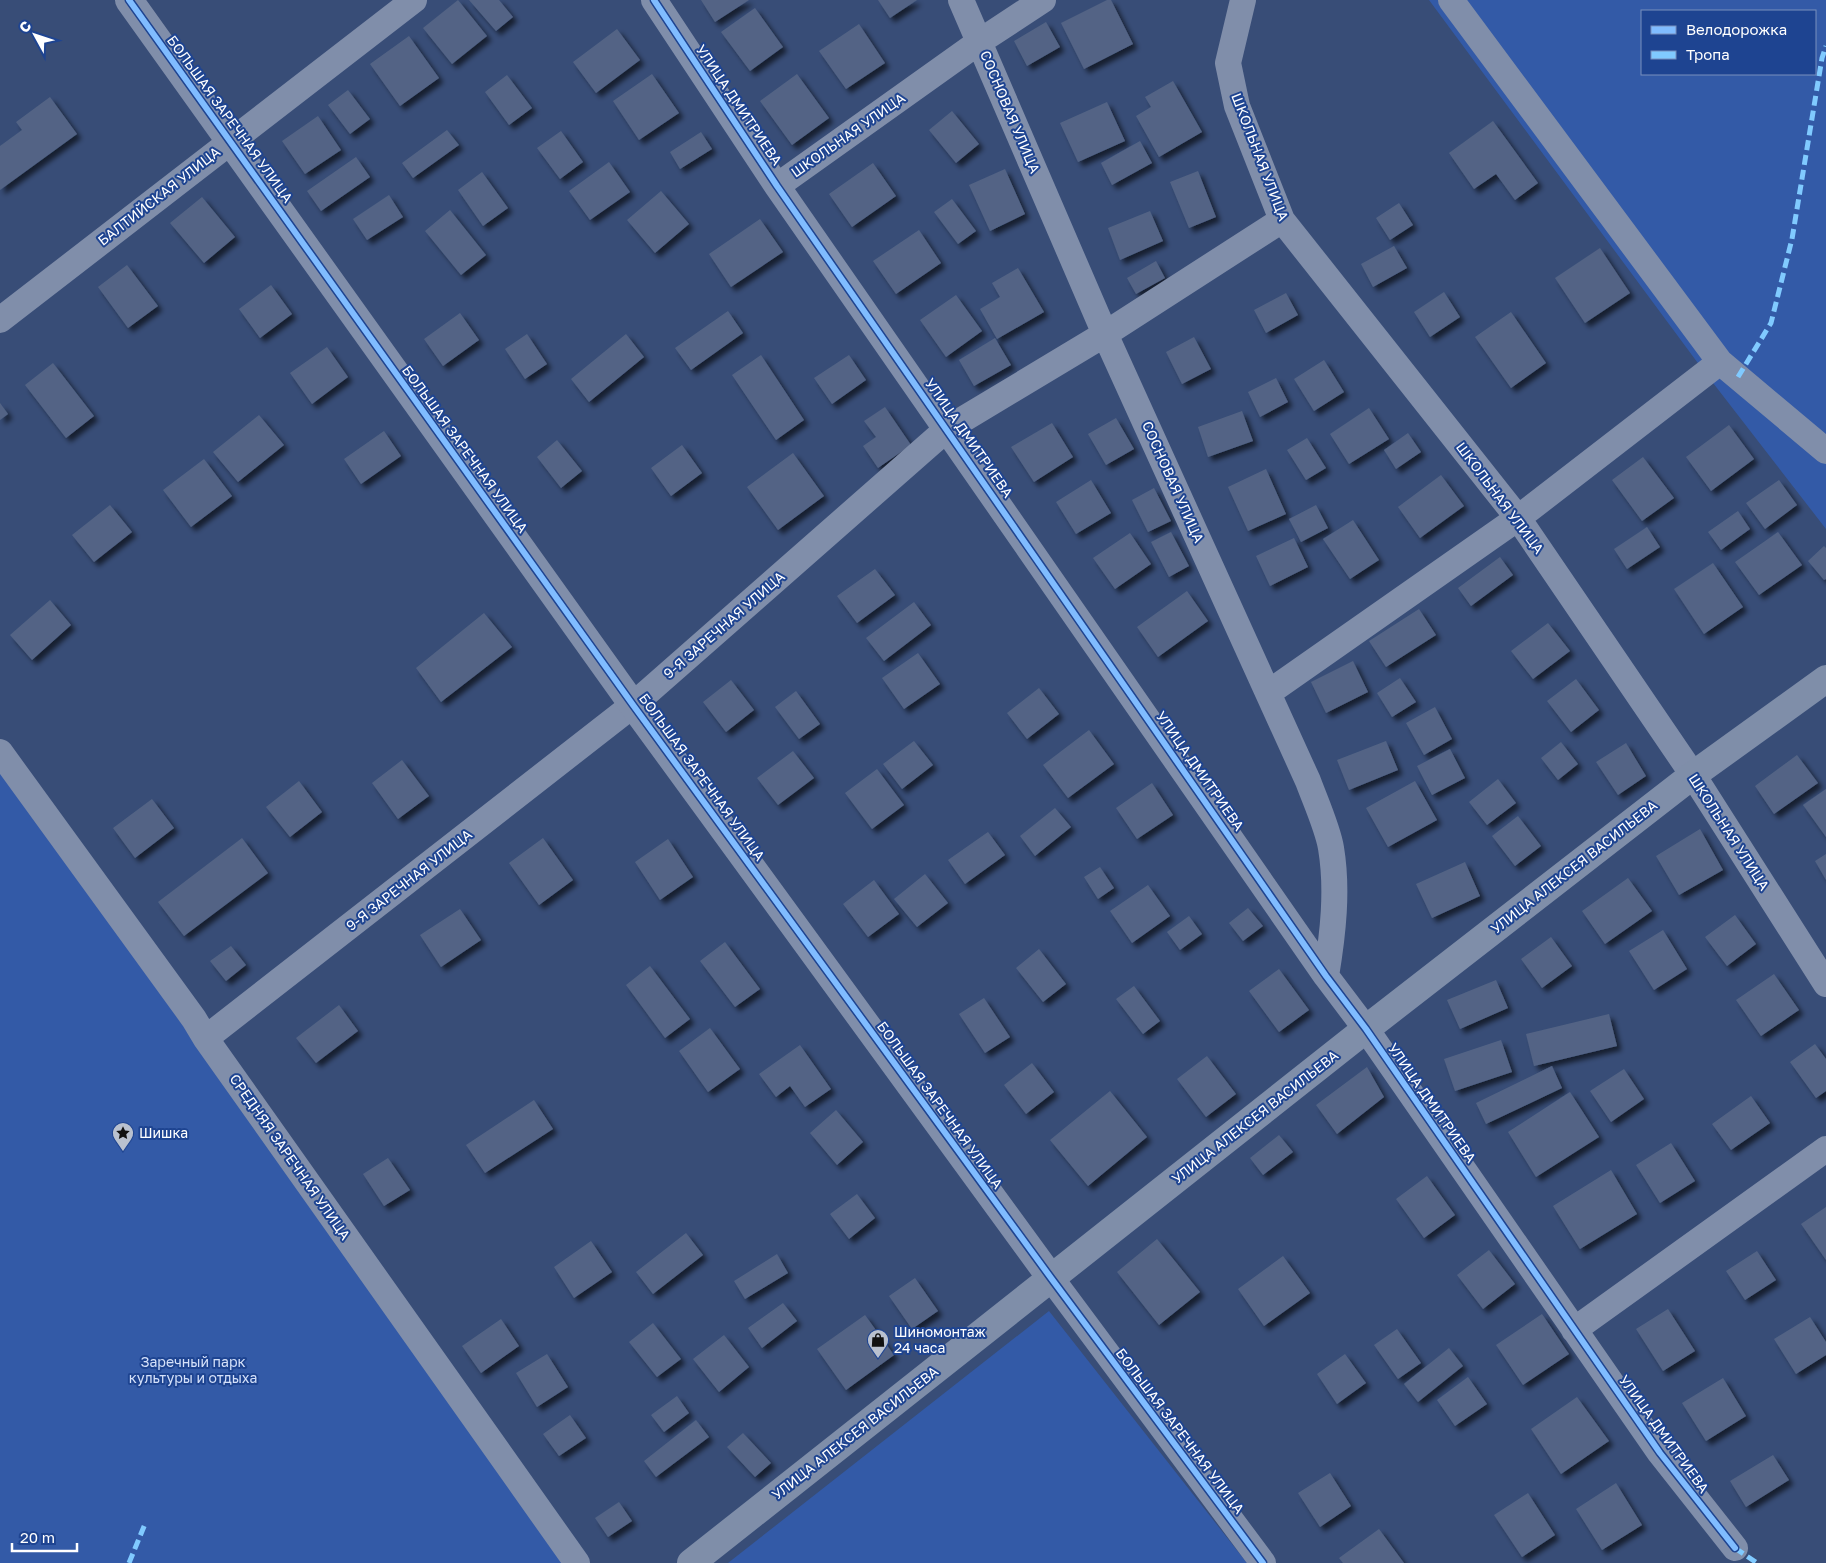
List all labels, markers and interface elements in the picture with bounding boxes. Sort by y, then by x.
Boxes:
north arrow [10,10,60,60]
legend [1641,10,1816,75]
text: С [15,17,34,36]
text: Велодорожка [1686,20,1787,38]
street label: БОЛЬШАЯ ЗАРЕЧНАЯ УЛИЦА [164,32,297,206]
street label: УЛИЦА ДМИТРИЕВА [693,41,786,169]
text: Тропа [1686,45,1730,63]
street label: СОСНОВАЯ УЛИЦА [977,48,1044,176]
street label: ШКОЛЬНАЯ УЛИЦА [787,88,909,180]
street label: ШКОЛЬНАЯ УЛИЦА [1228,91,1293,224]
street label: БАЛТИЙСКАЯ УЛИЦА [94,142,224,249]
street label: БОЛЬШАЯ ЗАРЕЧНАЯ УЛИЦА [399,362,532,536]
street label: УЛИЦА ДМИТРИЕВА [922,375,1017,501]
street label: СОСНОВАЯ УЛИЦА [1139,418,1208,546]
street label: ШКОЛЬНАЯ УЛИЦА [1453,438,1548,557]
street label: 9-Я ЗАРЕЧНАЯ УЛИЦА [660,567,788,682]
street label: БОЛЬШАЯ ЗАРЕЧНАЯ УЛИЦА [636,690,769,864]
street label: УЛИЦА ДМИТРИЕВА [1153,708,1248,834]
street label: ШКОЛЬНАЯ УЛИЦА [1685,770,1774,894]
street label: УЛИЦА АЛЕКСЕЯ ВАСИЛЬЕВА [1487,796,1661,937]
street label: 9-Я ЗАРЕЧНАЯ УЛИЦА [342,825,475,934]
street label: БОЛЬШАЯ ЗАРЕЧНАЯ УЛИЦА [874,1018,1007,1192]
street label: УЛИЦА ДМИТРИЕВА [1385,1040,1480,1166]
street label: УЛИЦА АЛЕКСЕЯ ВАСИЛЬЕВА [1168,1046,1342,1187]
street label: СРЕДНЯЯ ЗАРЕЧНАЯ УЛИЦА [226,1070,355,1243]
place icon: Шишка [111,1121,135,1152]
place label: Шишка [139,1124,188,1141]
place label: Шиномонтаж 24 часа [894,1323,986,1356]
shop icon: Шиномонтаж 24 часа [866,1328,890,1359]
street label: БОЛЬШАЯ ЗАРЕЧНАЯ УЛИЦА [1113,1345,1249,1517]
park label: Заречный парк культуры и отдыха [129,1353,257,1386]
street label: УЛИЦА АЛЕКСЕЯ ВАСИЛЬЕВА [768,1362,942,1503]
street label: УЛИЦА ДМИТРИЕВА [1616,1371,1713,1496]
scale bar [12,1520,78,1552]
text: 20 m [20,1528,55,1546]

